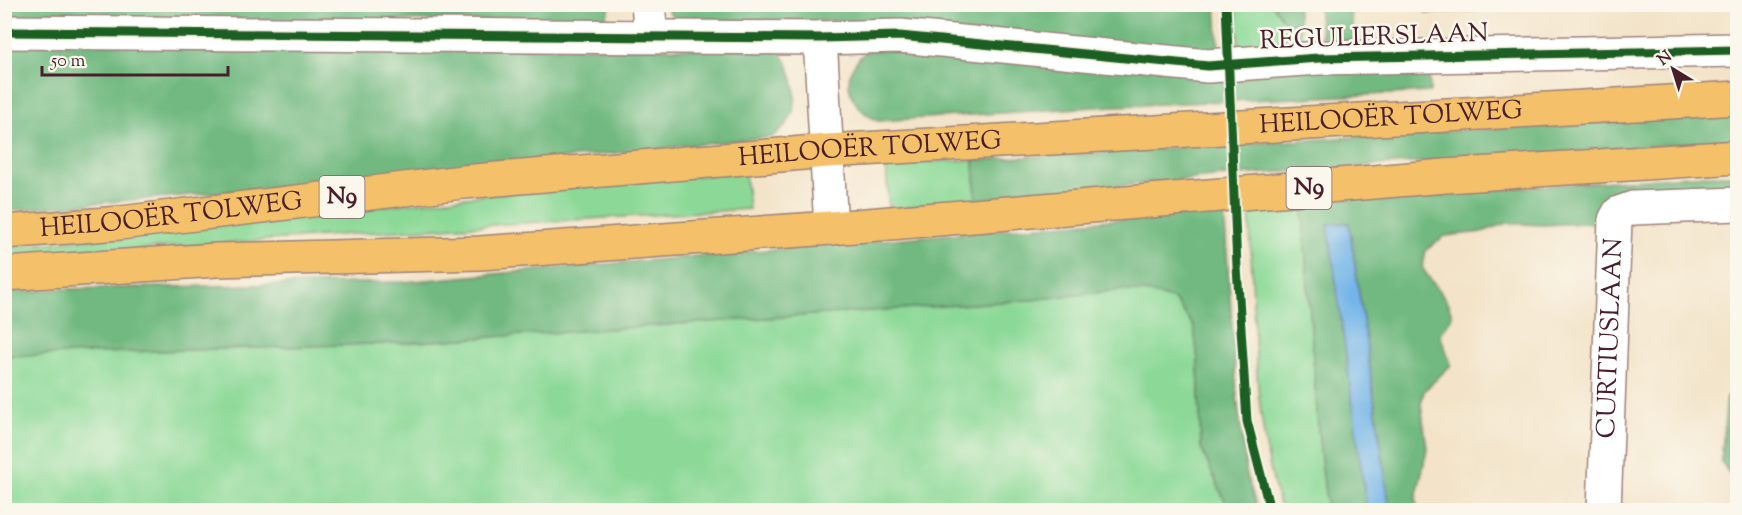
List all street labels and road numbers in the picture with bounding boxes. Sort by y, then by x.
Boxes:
street label: REGULIERSLAAN [1259,16,1489,60]
street label: HEILOOËR TOLWEG [1258,92,1524,144]
street label: HEILOOËR TOLWEG [737,122,1003,177]
road number: N9 [1286,167,1332,209]
road number: N9 [320,176,364,218]
street label: HEILOOËR TOLWEG [39,183,304,248]
street label: CURTIUSLAAN [1588,237,1633,439]

